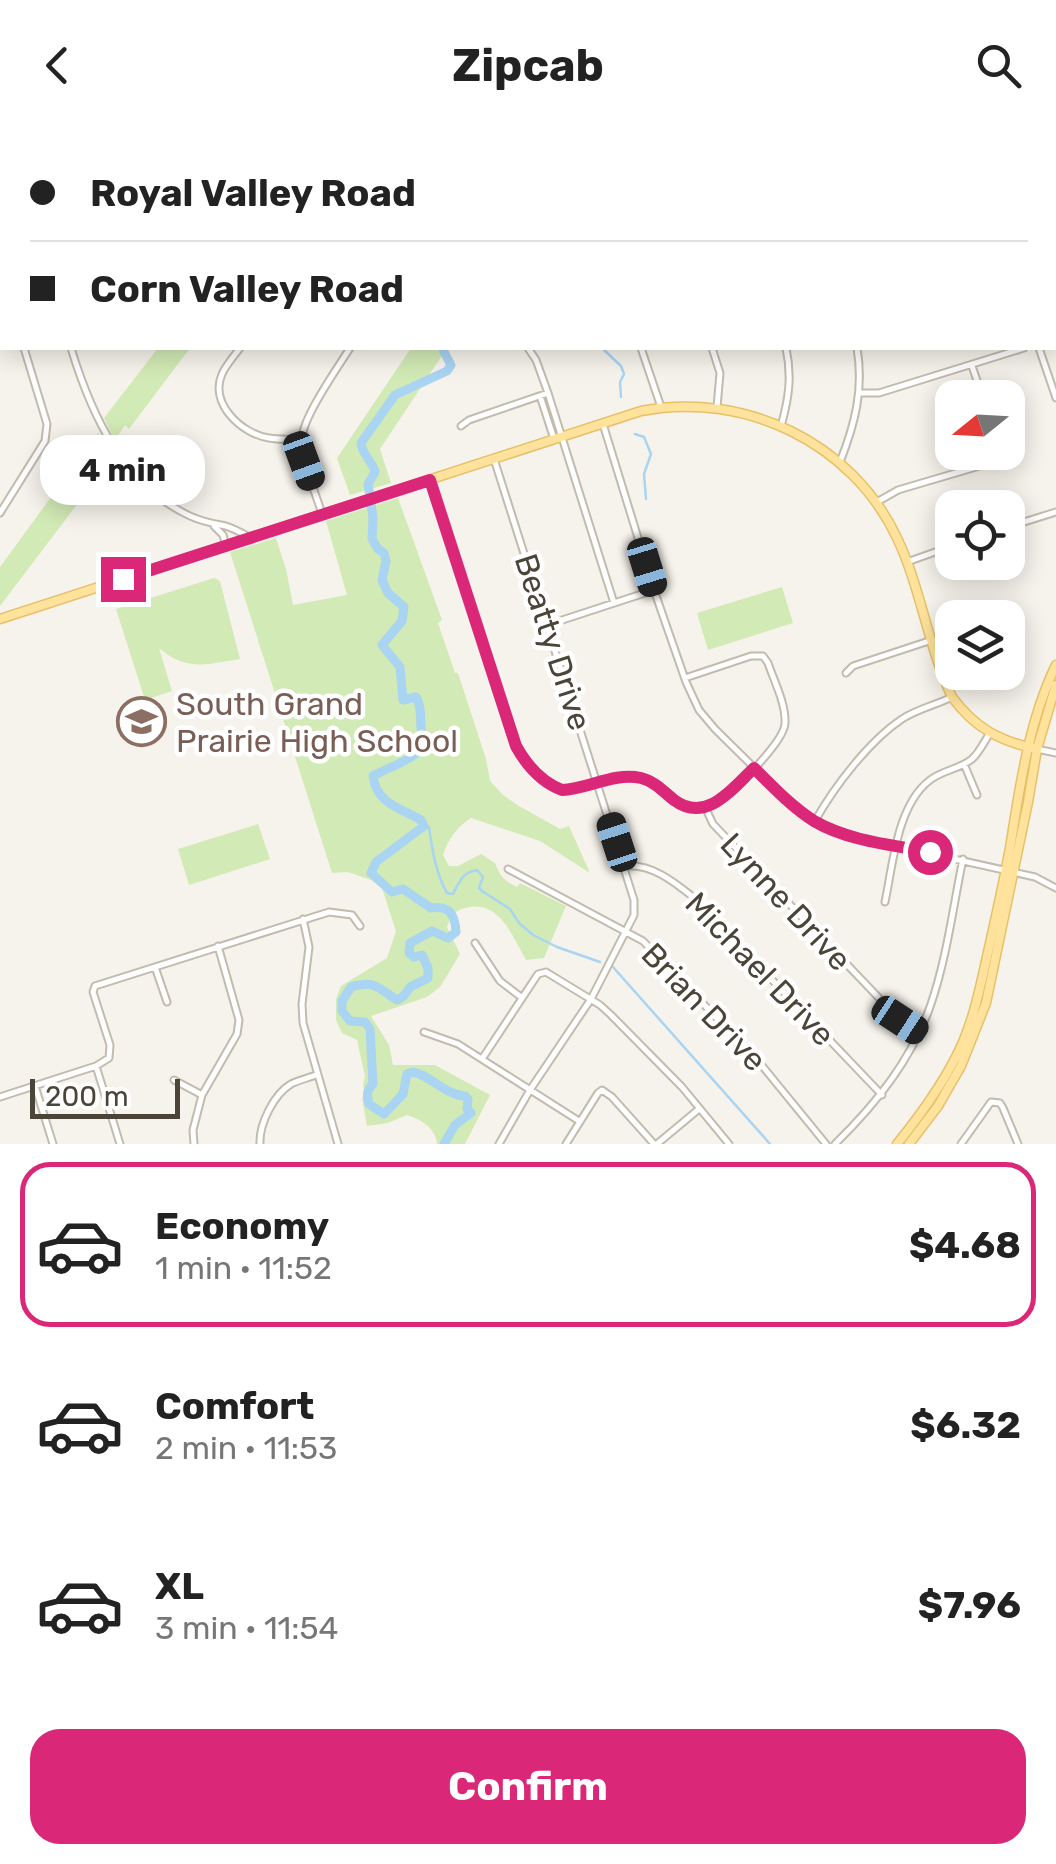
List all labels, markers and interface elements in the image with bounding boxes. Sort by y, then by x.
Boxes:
icon: back [30,38,85,93]
icon: search [971,38,1026,93]
text: Zipcab [452,39,604,92]
text: Royal Valley Road [90,170,416,216]
text: Corn Valley Road [90,266,404,312]
north arrow [935,380,1025,470]
map controls [935,380,1025,690]
car [280,428,328,494]
callout: 4 min [41,434,206,504]
text: 4 min [79,451,166,489]
button: locate [935,490,1025,580]
car [624,534,670,600]
street label: Beatty Drive [507,549,599,735]
route end [101,557,146,602]
button: layers [935,600,1025,690]
place label: South Grand Prairie High School [176,685,458,760]
school or university icon: South Grand Prairie High School [115,696,167,748]
car [593,809,641,875]
street label: Lynne Drive [713,825,859,979]
route start [908,830,953,875]
street label: Michael Drive [677,884,843,1054]
street label: Brian Drive [634,935,774,1079]
car [867,991,933,1049]
scale bar [30,1074,180,1118]
text: 200 m [45,1080,129,1113]
icon: car [35,1200,125,1290]
text: Economy [155,1203,329,1249]
text: $4.68 [909,1222,1021,1268]
text: 1 min · 11:52 [155,1249,332,1287]
icon: car [35,1380,125,1470]
text: Comfort [155,1383,314,1429]
text: $6.32 [910,1402,1021,1448]
text: 2 min · 11:53 [155,1429,337,1467]
icon: car [35,1560,125,1650]
text: XL [155,1563,204,1609]
text: $7.96 [918,1582,1021,1628]
text: 3 min · 11:54 [155,1609,338,1647]
button: Confirm [30,1729,1026,1844]

